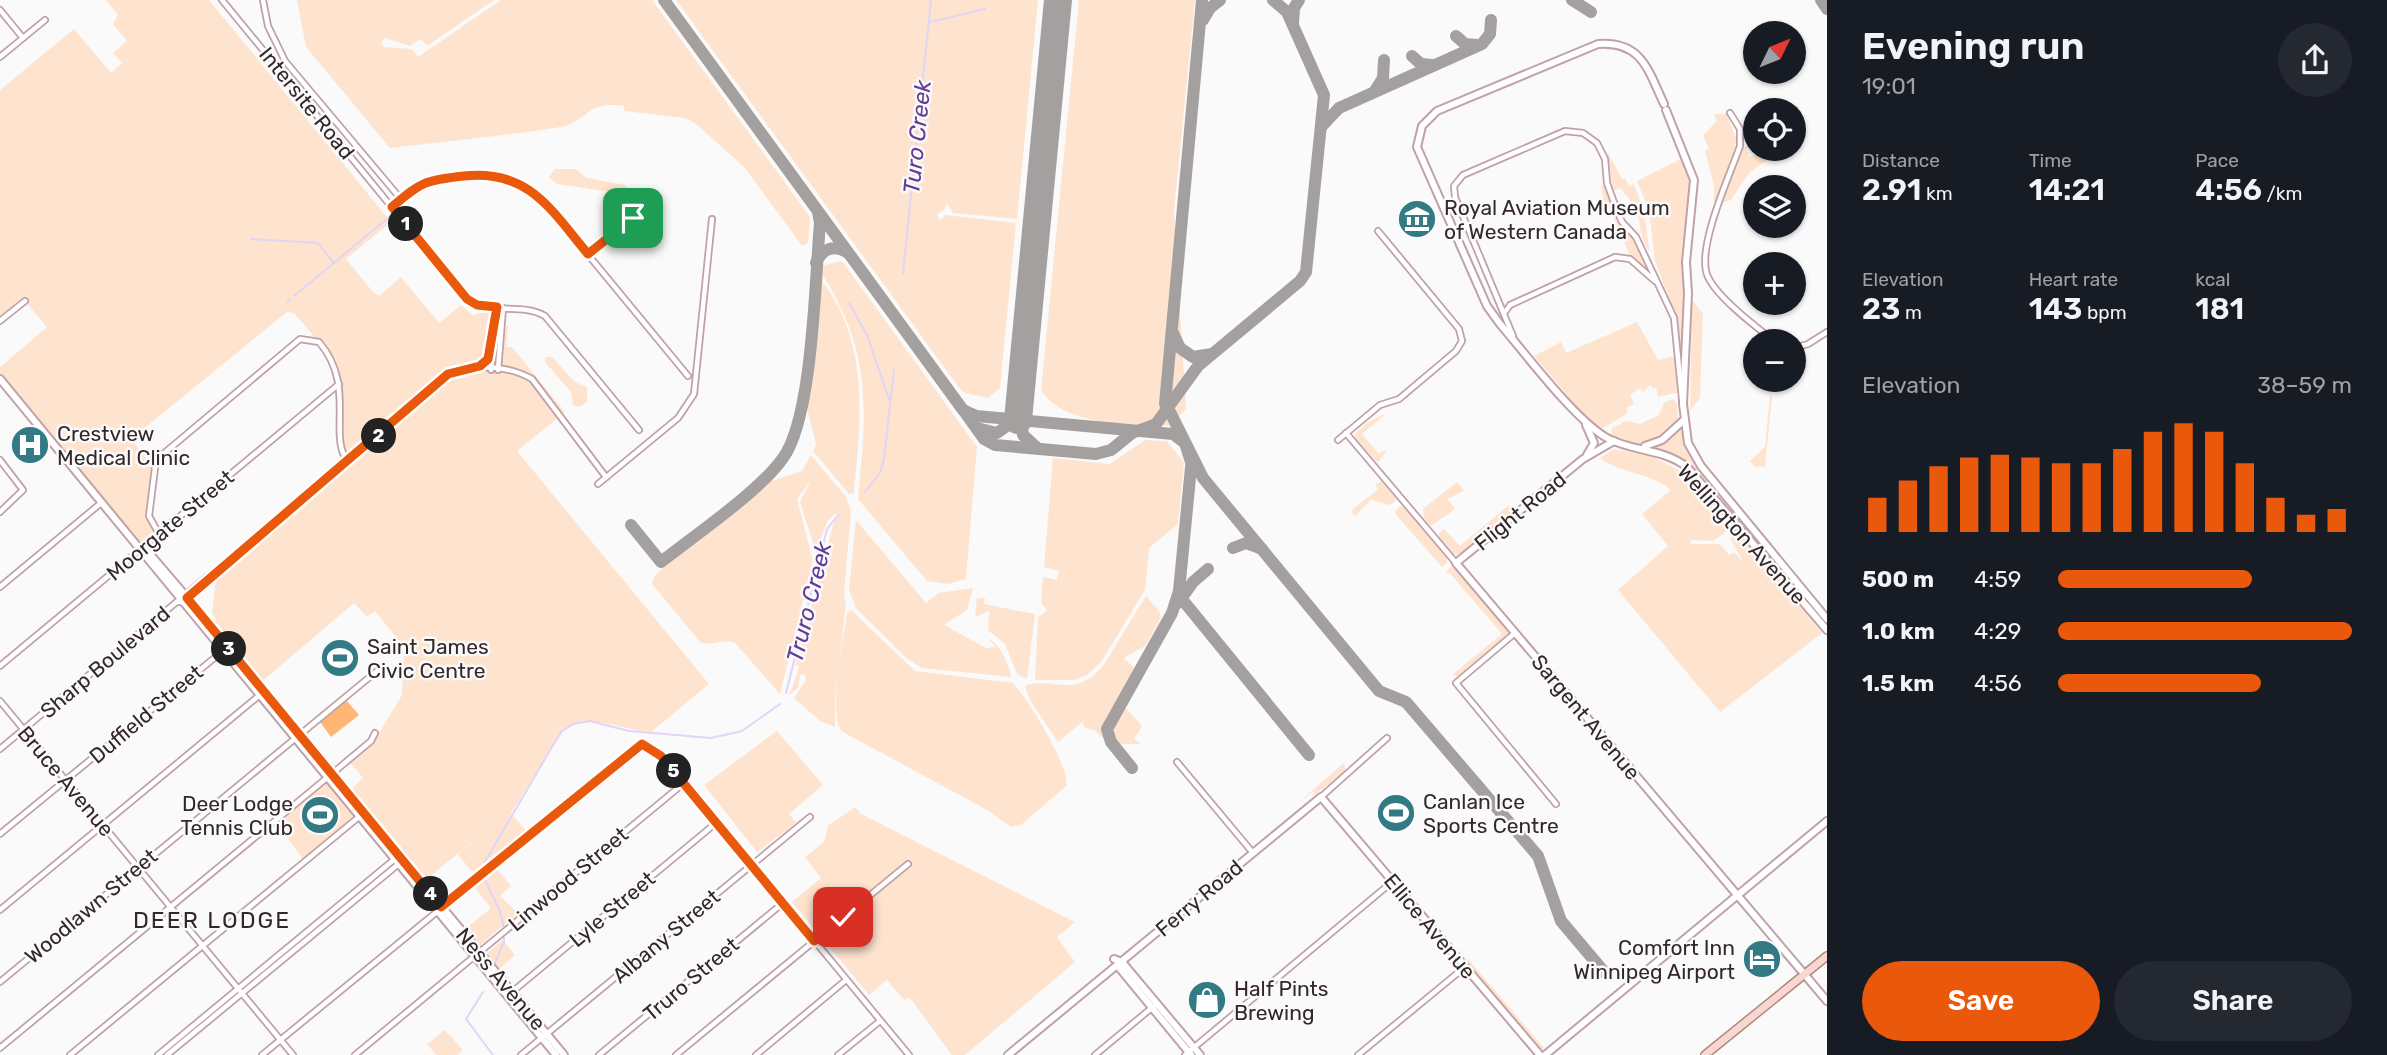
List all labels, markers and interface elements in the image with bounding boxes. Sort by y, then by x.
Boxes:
north arrow [1743,21,1806,84]
map controls [1743,21,1806,392]
text: Evening run [1862,23,2085,69]
button: share [2278,23,2352,97]
street label: Intersite Road [254,42,360,164]
text: 19:01 [1862,72,1916,100]
water label: Turo Creek [897,77,937,195]
button: locate [1743,98,1806,161]
text: Distance [1862,149,1940,172]
text: Time [2029,149,2072,172]
text: Pace [2195,149,2239,172]
text: 2.91 [1862,172,1921,208]
text: 14:21 [2029,172,2105,208]
text: 4:56 [2195,172,2262,208]
button: layers [1743,175,1806,238]
text: km [1921,182,1953,205]
text: /km [2262,182,2302,205]
pin [603,188,663,248]
place label: Royal Aviation Museum of Western Canada [1444,195,1670,244]
museum icon: Royal Aviation Museum of Western Canada [1396,198,1438,240]
icon: arrive [614,199,652,237]
pin: 1 [388,206,424,242]
text: 1 [401,212,410,235]
button: + [1743,252,1806,315]
text: Elevation [1862,268,1943,291]
text: Heart rate [2029,268,2118,291]
text: kcal [2195,268,2230,291]
text: 23 [1862,291,1900,327]
text: 143 [2029,291,2082,327]
text: 181 [2195,291,2244,327]
text: m [1900,301,1922,324]
text: bpm [2082,301,2127,324]
button: − [1743,329,1806,392]
text: Elevation [1862,371,1961,399]
text: 38–59 m [2257,371,2352,399]
pin: 2 [362,418,396,453]
place label: Crestview Medical Clinic [57,421,190,470]
hospital icon: Crestview Medical Clinic [9,424,51,466]
text: 2 [372,424,385,447]
street label: Wellington Avenue [1673,459,1811,609]
street label: Moorgate Street [101,465,239,585]
street label: Flight Road [1469,466,1571,556]
water label: Truro Creek [780,538,838,665]
text: 500 m [1862,565,1934,593]
text: 4:59 [1974,565,2021,593]
street label: Sharp Boulevard [35,601,175,723]
text: 1.0 km [1862,617,1935,645]
text: 4:29 [1974,617,2021,645]
pin: 3 [212,632,246,666]
place label: Saint James Civic Centre [367,634,489,683]
text: 3 [222,637,235,660]
sports icon: Saint James Civic Centre [319,637,361,679]
street label: Sargent Avenue [1526,649,1646,785]
street label: Duffield Street [84,659,208,769]
text: 1.5 km [1862,669,1934,697]
text: 4:56 [1974,669,2022,697]
street label: Bruce Avenue [13,721,119,841]
pin: 5 [656,754,692,788]
text: 5 [667,759,680,782]
place label: Canlan Ice Sports Centre [1423,789,1559,838]
place label: Deer Lodge Tennis Club [180,791,293,840]
sports icon: Canlan Ice Sports Centre [1375,792,1417,834]
sports icon: Deer Lodge Tennis Club [299,794,341,836]
street label: Linwood Street [503,822,633,936]
street label: Woodlawn Street [20,843,162,969]
street label: Ferry Road [1150,854,1248,942]
street label: Lyle Street [564,866,660,952]
street label: Ellice Avenue [1379,868,1481,984]
pin: 4 [414,876,448,912]
text: 4 [424,882,437,905]
street label: Albany Street [607,884,725,988]
pin [813,887,873,947]
icon: check [824,898,862,936]
district label: DEER LODGE [133,906,291,934]
street label: Ness Avenue [451,923,551,1035]
street label: Truro Street [638,932,744,1026]
place label: Comfort Inn Winnipeg Airport [1573,935,1735,984]
hotel icon: Comfort Inn Winnipeg Airport [1741,938,1783,980]
button: Save [1862,961,2100,1041]
button: Share [2114,961,2352,1041]
place label: Half Pints Brewing [1234,976,1329,1025]
shop icon: Half Pints Brewing [1186,979,1228,1021]

